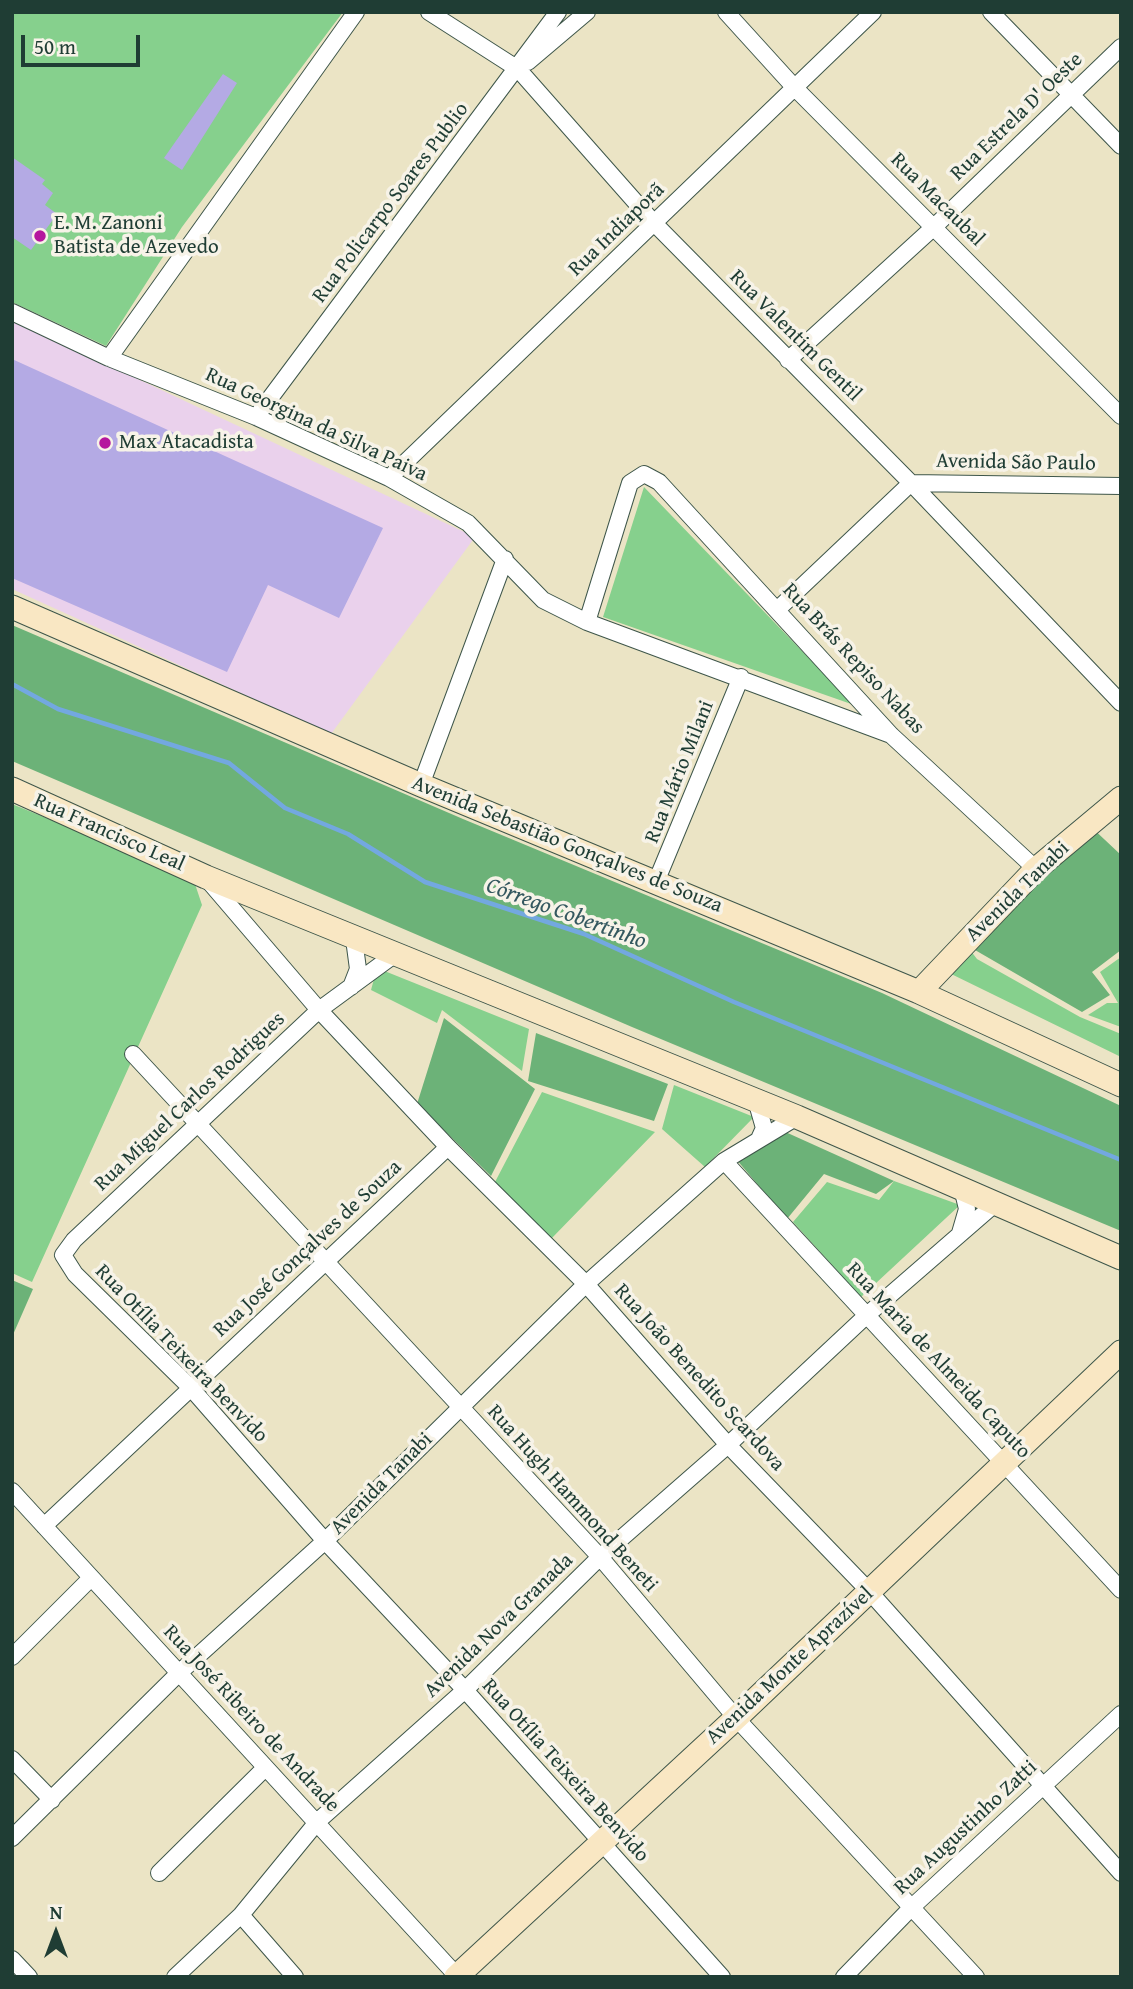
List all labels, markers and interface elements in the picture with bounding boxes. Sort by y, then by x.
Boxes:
scale bar [24,21,144,65]
text: 50 m [34,31,76,62]
street label: Rua Estrela D' Oeste [946,47,1088,187]
street label: Rua Policarpo Soares Publio [307,98,475,308]
street label: Rua Macaubal [885,148,989,252]
street label: Rua Indiaporã [564,178,670,282]
place label: E. M. Zanoni Batista de Azevedo [54,211,219,261]
marker: E. M. Zanoni Batista de Azevedo [32,228,48,244]
street label: Rua Valentim Gentil [724,265,866,407]
street label: Rua Georgina da Silva Paiva [201,362,431,488]
place label: Max Atacadista [119,430,254,456]
marker: Max Atacadista [97,435,113,451]
street label: Avenida São Paulo [936,449,1096,477]
street label: Rua Brás Repiso Nabas [777,578,929,740]
street label: Rua Mário Milani [640,697,720,847]
street label: Avenida Sebastião Gonçalves de Souza [408,771,726,919]
street label: Rua Francisco Leal [30,788,188,878]
street label: Avenida Tanabi [961,836,1075,948]
water label: Córrego Cobertinho [482,872,650,956]
street label: Rua Miguel Carlos Rodrigues [89,1007,291,1197]
street label: Rua José Gonçalves de Souza [209,1155,407,1343]
street label: Rua Maria de Almeida Caputo [840,1258,1036,1464]
street label: Rua Otília Teixeira Benvido [89,1260,273,1448]
street label: Rua João Benedito Scardova [608,1279,790,1477]
street label: Rua Hugh Hammond Beneti [481,1400,663,1598]
street label: Avenida Tanabi [326,1428,438,1540]
street label: Avenida Nova Granada [419,1548,579,1704]
street label: Avenida Monte Aprazível [701,1582,879,1750]
street label: Rua José Ribeiro de Andrade [157,1620,345,1818]
street label: Rua Otília Teixeira Benvido [476,1674,654,1868]
street label: Rua Augustinho Zatti [889,1755,1043,1901]
north arrow [21,1898,91,1968]
text: N [50,1898,62,1926]

